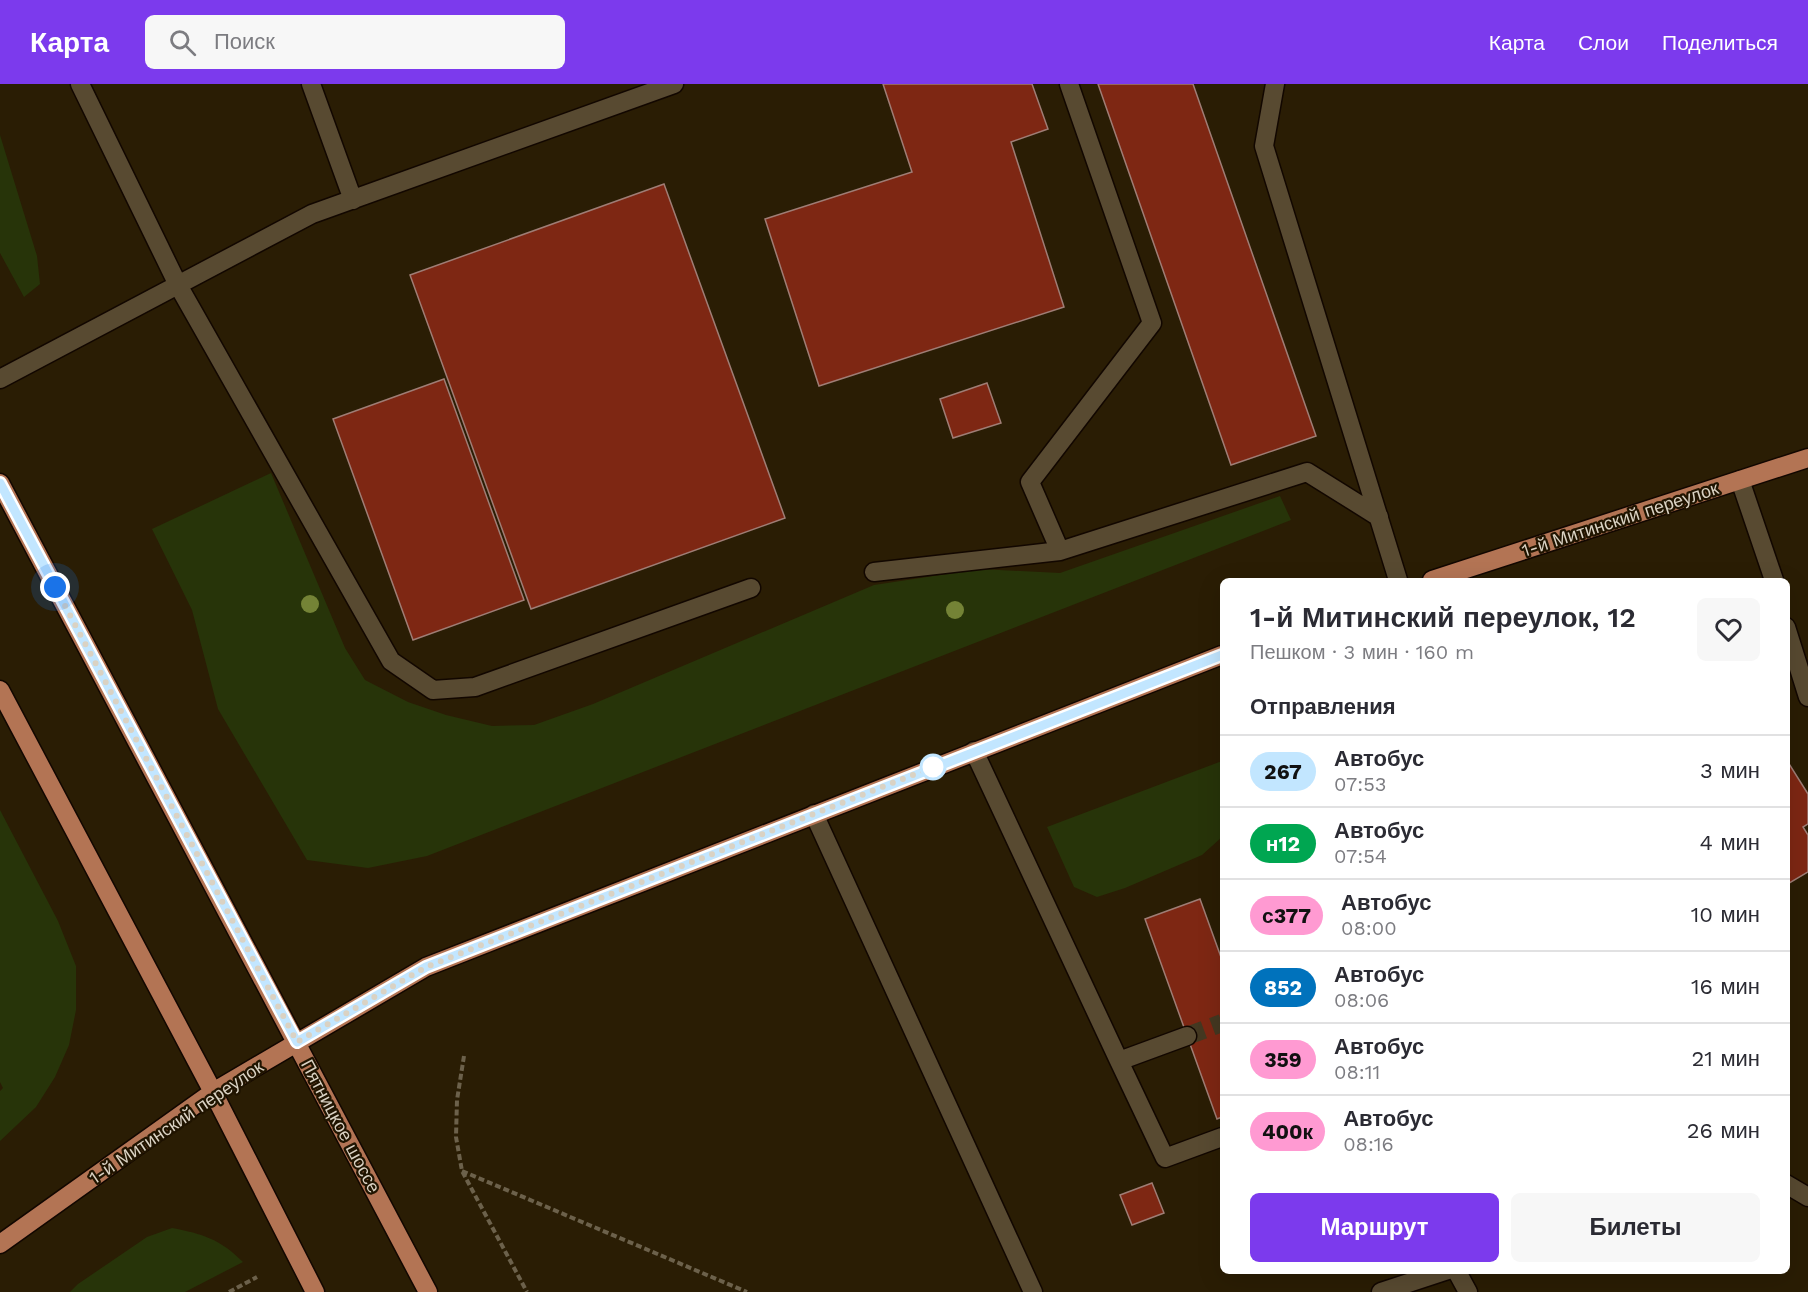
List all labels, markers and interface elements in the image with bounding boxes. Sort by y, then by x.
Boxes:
search box [145,15,565,69]
text: Карта [30,26,109,59]
icon: search [166,26,199,59]
text: Поиск [214,29,275,54]
text: Карта [1489,30,1545,55]
text: Слои [1578,30,1629,55]
text: Поделиться [1662,30,1778,55]
street label: 1-й Митинский переулок [1519,477,1721,561]
your location [40,572,70,602]
button: heart [1697,598,1760,661]
text: 1-й Митинский переулок, 12 [1250,601,1636,634]
text: Пешком · 3 мин · 160 m [1250,640,1474,664]
text: Отправления [1250,694,1396,719]
text: Автобус [1334,746,1424,771]
unlabelled marker [920,754,946,780]
text: 3 мин [1700,758,1760,783]
text: 267 [1264,759,1302,784]
text: 07:53 [1334,772,1386,796]
text: Автобус [1334,818,1424,843]
text: 4 мин [1699,830,1760,855]
text: н12 [1266,831,1300,856]
text: 07:54 [1334,844,1387,868]
text: Автобус [1341,890,1431,915]
text: 10 мин [1691,902,1760,927]
text: с377 [1262,903,1311,928]
text: 08:00 [1341,916,1397,940]
text: Автобус [1334,962,1424,987]
text: 16 мин [1691,974,1760,999]
text: 852 [1264,975,1302,1000]
text: 08:06 [1334,988,1389,1012]
text: Автобус [1334,1034,1424,1059]
text: 21 мин [1692,1046,1760,1071]
text: 359 [1264,1047,1302,1072]
street label: 1-й Митинский переулок [85,1056,267,1188]
street label: Пятницкое шоссе [297,1056,385,1196]
text: 08:11 [1334,1060,1380,1084]
text: Автобус [1343,1106,1433,1131]
text: 26 мин [1687,1118,1760,1143]
text: 400к [1262,1119,1313,1144]
text: 08:16 [1343,1132,1394,1156]
button: Маршрут [1250,1193,1499,1262]
button: Билеты [1511,1193,1760,1262]

